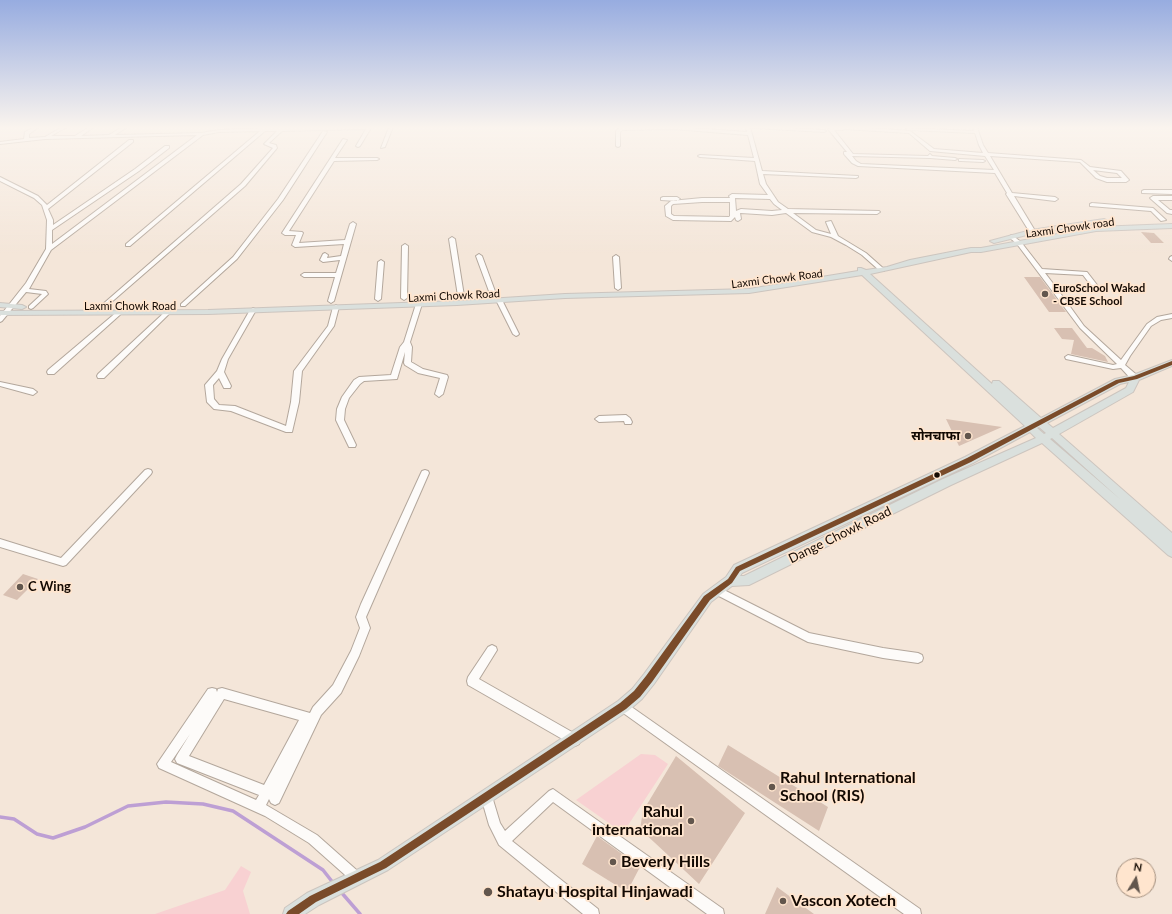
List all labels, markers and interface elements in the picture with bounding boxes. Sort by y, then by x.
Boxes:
street label: Laxmi Chowk road [1025,215,1115,241]
street label: Laxmi Chowk Road [730,267,824,291]
place label: EuroSchool Wakad - CBSE School [1053,281,1145,307]
street label: Laxmi Chowk Road [408,287,500,305]
marker: EuroSchool Wakad - CBSE School [1040,289,1050,299]
street label: Laxmi Chowk Road [84,299,176,313]
place label: सोनचाफा [911,428,960,444]
marker: सोनचाफा [963,431,973,441]
unlabelled marker [932,470,942,480]
street label: Dange Chowk Road [786,503,894,567]
place label: C Wing [28,579,71,595]
marker: C Wing [15,582,25,592]
place label: Rahul International School (RIS) [780,768,916,806]
marker: Rahul International School (RIS) [767,782,777,792]
place label: Rahul international [592,802,683,840]
marker: Rahul international [686,816,696,826]
place label: Beverly Hills [621,852,710,872]
marker: Beverly Hills [608,857,618,867]
north arrow [1116,858,1156,898]
text: N [1133,860,1143,874]
place label: Shatayu Hospital Hinjawadi [497,882,693,902]
marker: Shatayu Hospital Hinjawadi [482,886,494,898]
place label: Vascon Xotech [791,891,896,911]
marker: Vascon Xotech [778,896,788,906]

